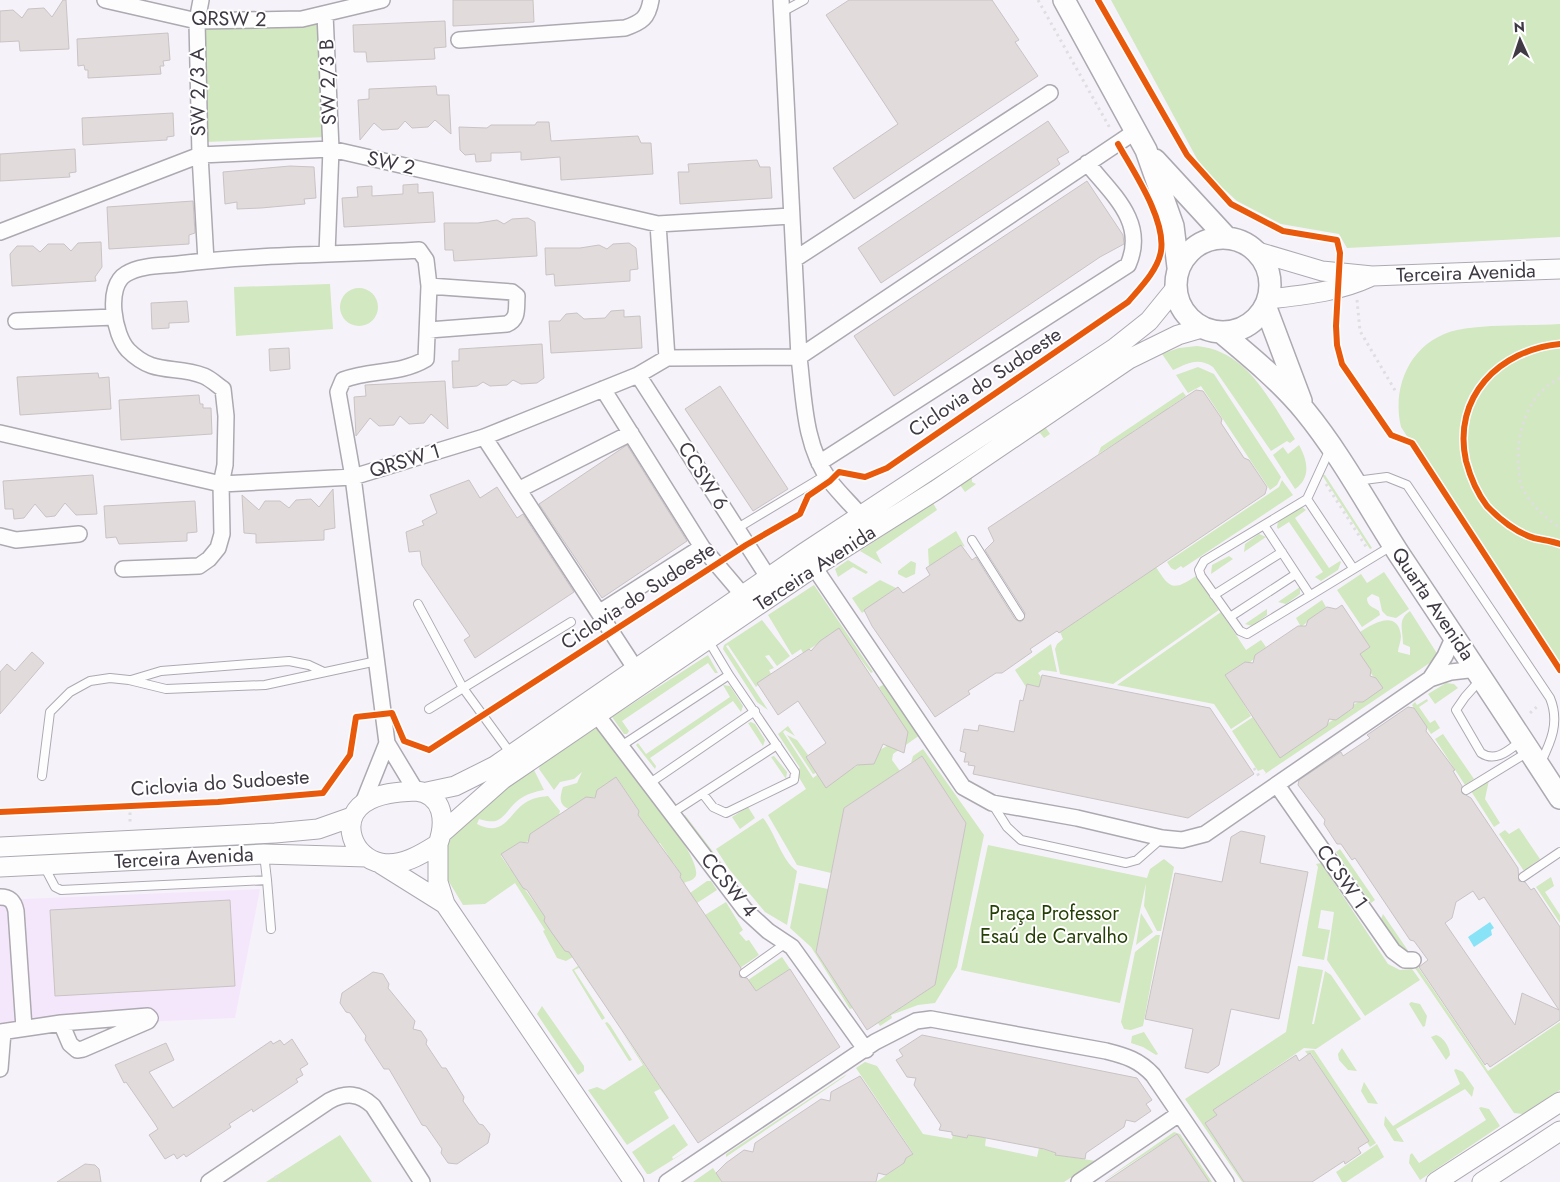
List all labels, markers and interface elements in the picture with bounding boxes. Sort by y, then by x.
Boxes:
street label: QRSW 2 [191,4,267,34]
north arrow [1495,15,1545,65]
text: N [1513,17,1525,37]
street label: SW 2/3 B [312,38,344,126]
street label: SW 2/3 A [183,47,213,137]
street label: SW 2 [364,143,418,183]
street label: Terceira Avenida [1396,256,1536,290]
street label: Ciclovia do Sudoeste [903,320,1067,444]
street label: QRSW 1 [366,436,444,486]
street label: CCSW 6 [671,436,735,516]
street label: Terceira Avenida [749,518,881,618]
street label: Ciclovia do Sudoeste [555,535,721,657]
street label: Quarta Avenida [1384,542,1482,666]
street label: Ciclovia do Sudoeste [130,762,310,804]
street label: CCSW 1 [1309,839,1375,915]
street label: Terceira Avenida [114,840,254,876]
street label: CCSW 4 [694,846,764,924]
park label: Praça Professor Esaú de Carvalho [980,899,1128,951]

